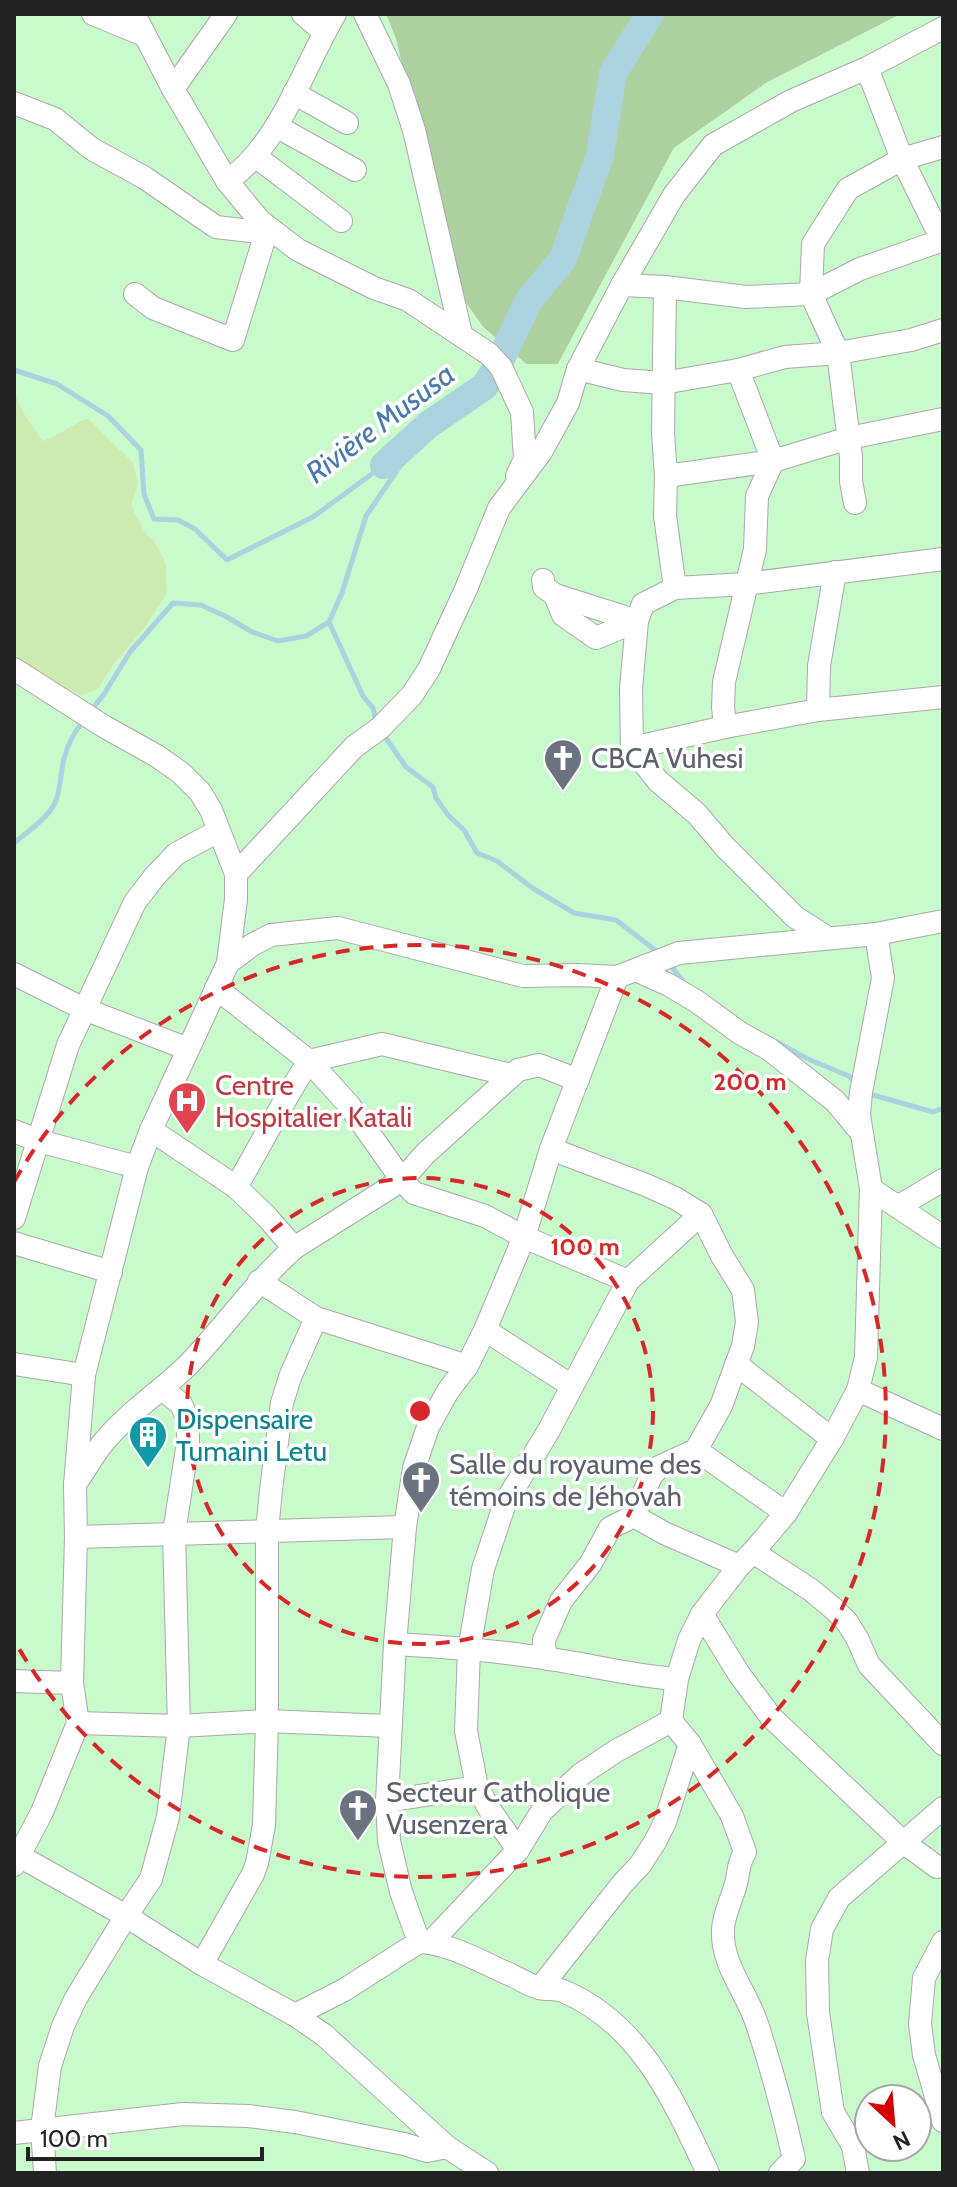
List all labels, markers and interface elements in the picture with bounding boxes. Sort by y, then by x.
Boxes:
water label: Rivière Mususa [298,355,462,491]
church icon: CBCA Vuhesi [542,737,584,792]
place label: CBCA Vuhesi [591,741,744,775]
text: 200 m [714,1067,786,1096]
place label: Centre Hospitalier Katali [215,1068,412,1134]
hospital icon: Centre Hospitalier Katali [166,1080,208,1135]
text: 100 m [550,1232,620,1261]
centre of rings [406,1397,434,1425]
place label: Dispensaire Tumaini Letu [176,1402,327,1468]
building icon: Dispensaire Tumaini Letu [127,1414,169,1469]
place label: Salle du royaume des témoins de Jéhovah [449,1447,701,1513]
church icon: Salle du royaume des témoins de Jéhovah [400,1459,442,1514]
place label: Secteur Catholique Vusenzera [386,1775,610,1841]
church icon: Secteur Catholique Vusenzera [337,1787,379,1842]
north arrow [853,2083,933,2163]
scale bar [28,2111,262,2161]
text: 100 m [40,2124,108,2153]
text: N [889,2125,914,2156]

